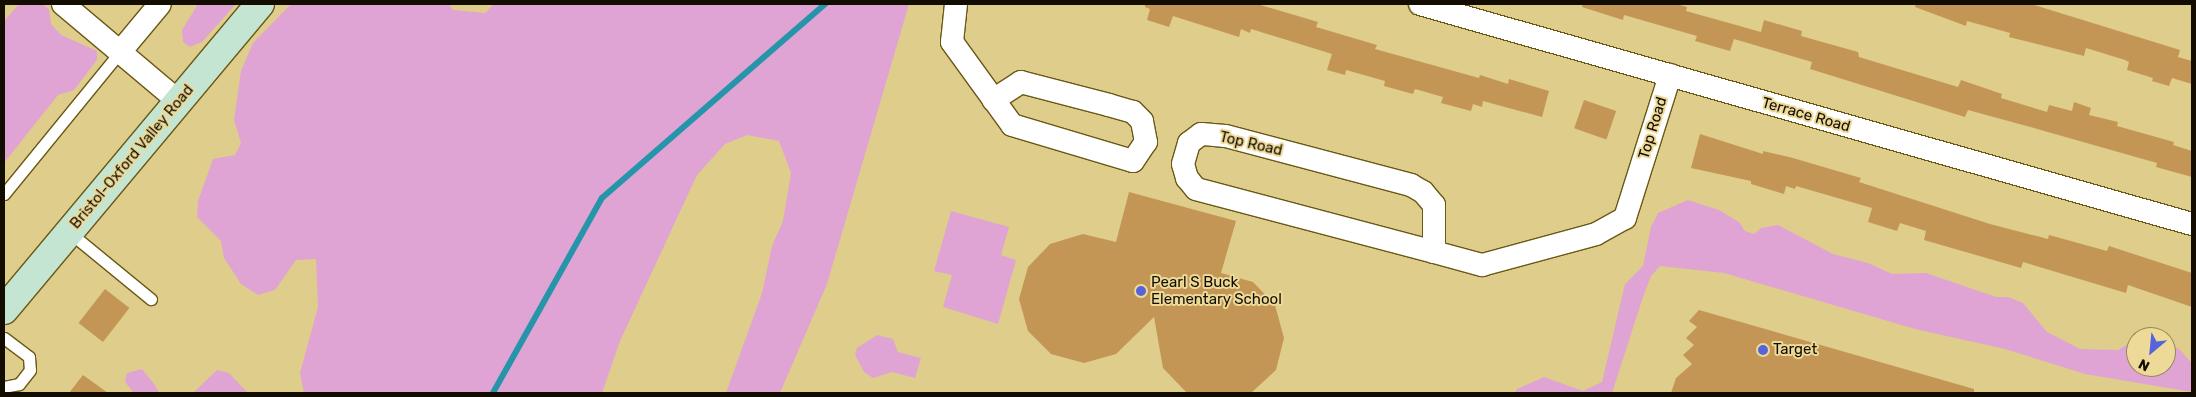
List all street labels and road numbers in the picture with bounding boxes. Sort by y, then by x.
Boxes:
street label: Bristol-Oxford Valley Road [66,81,198,233]
street label: Terrace Road [1760,94,1852,136]
street label: Top Road [1635,95,1671,161]
street label: Top Road [1218,128,1284,160]

